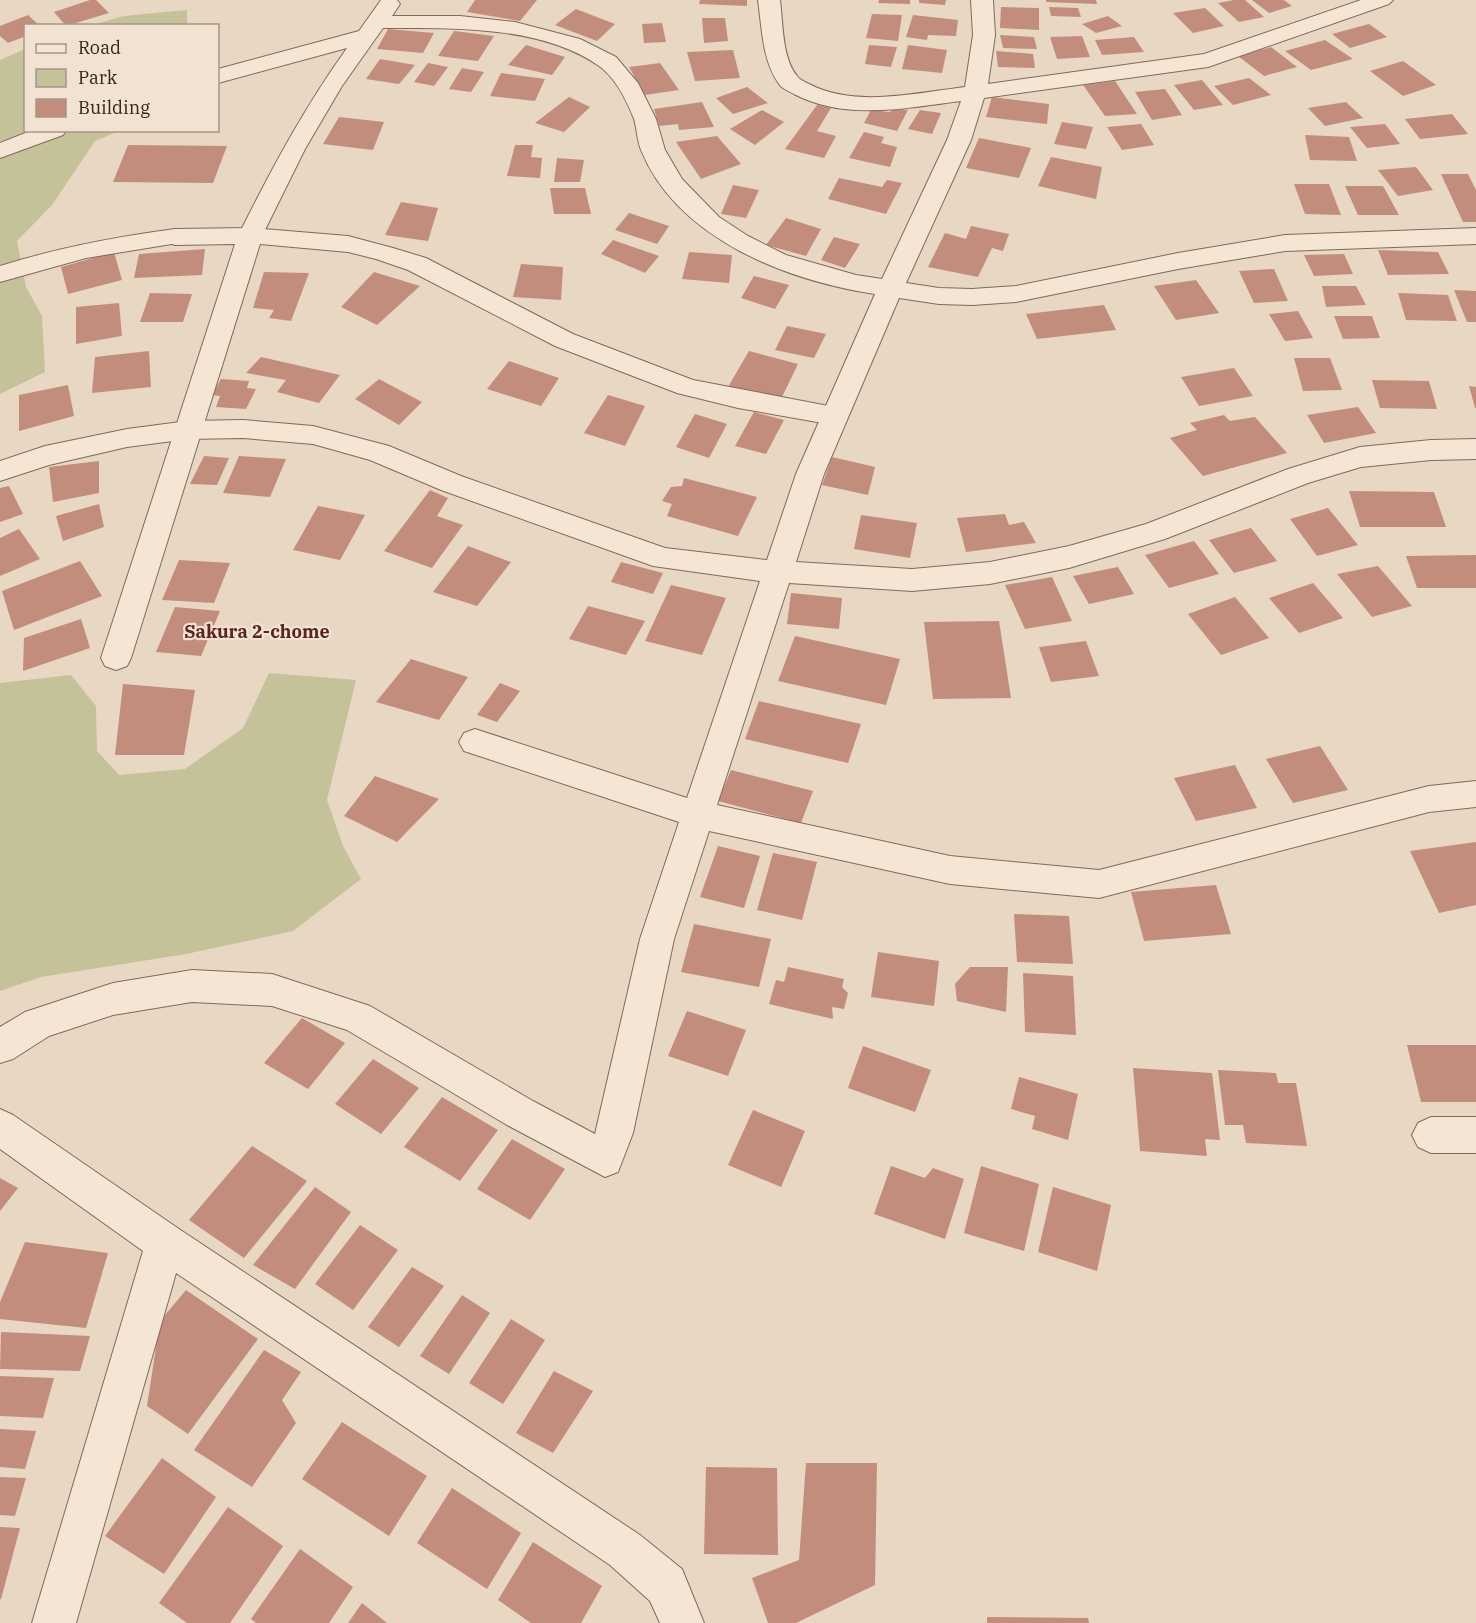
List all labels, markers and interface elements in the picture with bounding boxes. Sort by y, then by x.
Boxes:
legend [24,24,219,132]
text: Road [78,36,121,59]
text: Park [78,66,118,89]
text: Building [78,96,150,119]
district label: Sakura 2-chome [184,620,330,643]

